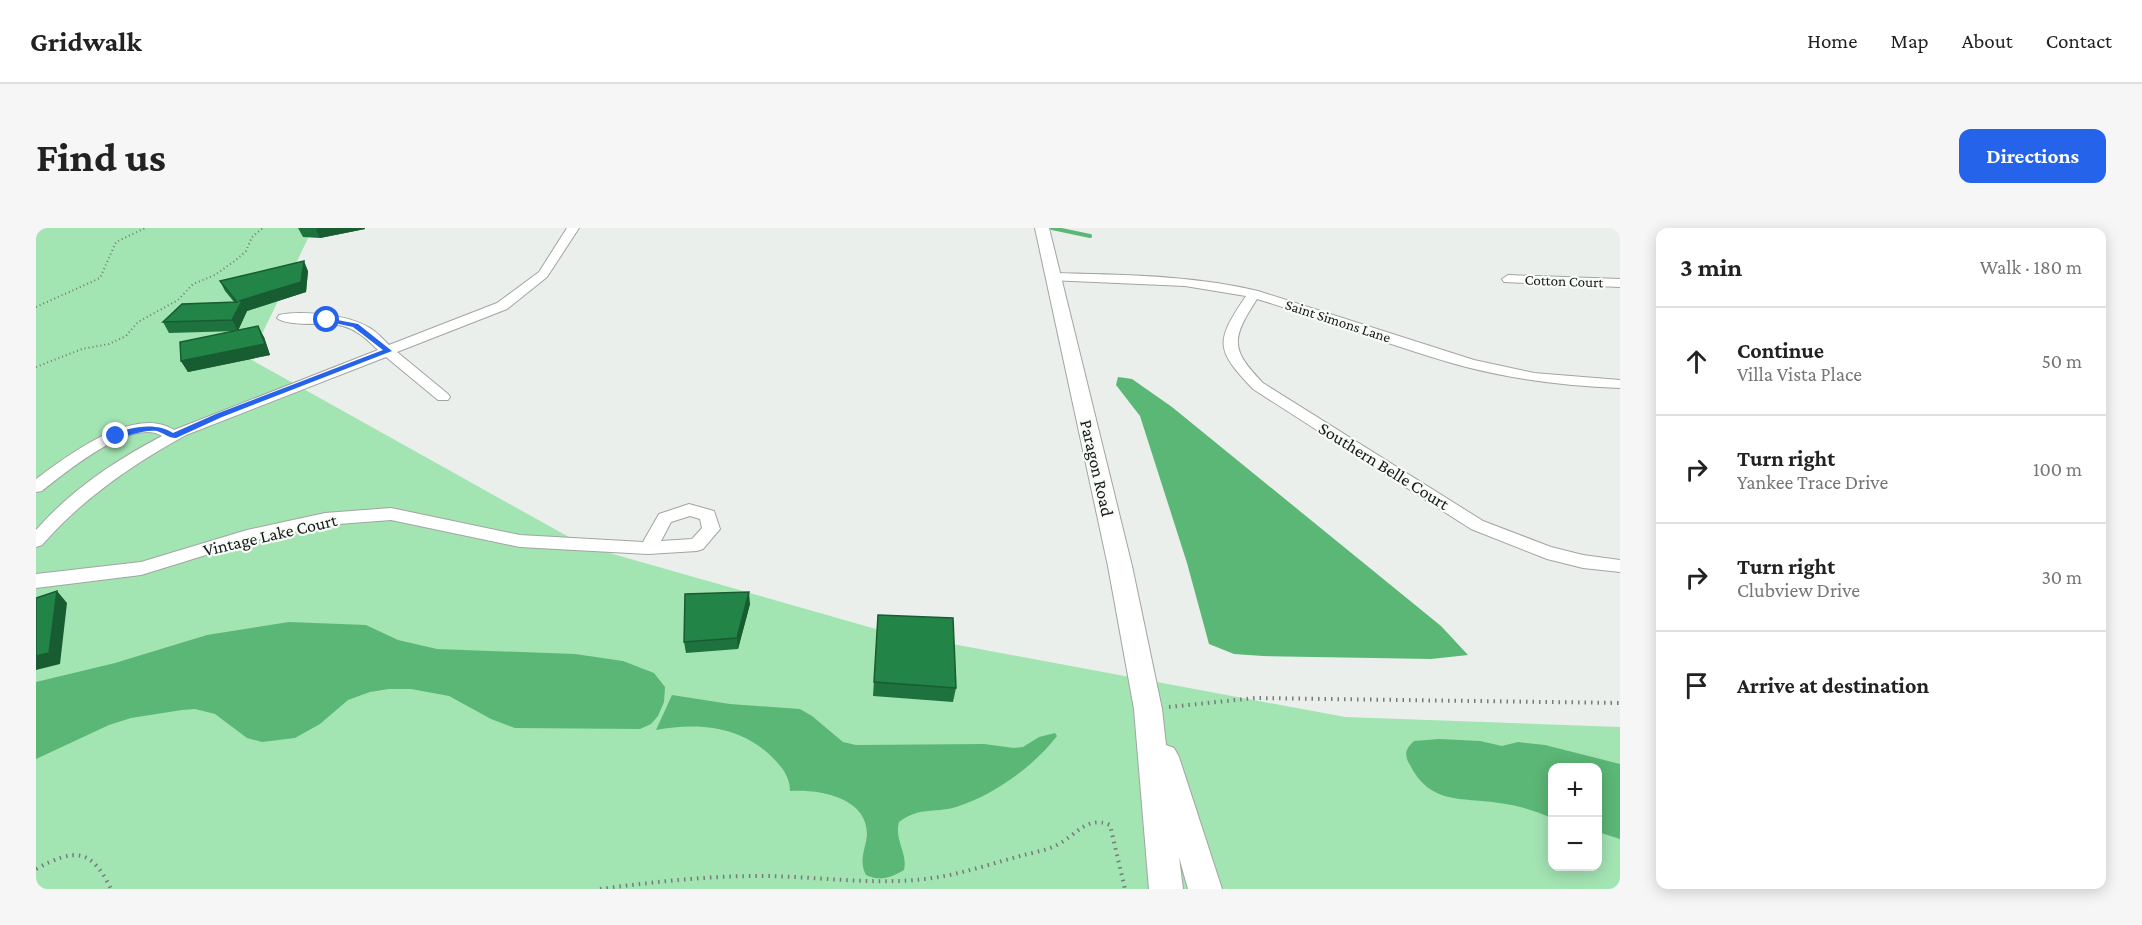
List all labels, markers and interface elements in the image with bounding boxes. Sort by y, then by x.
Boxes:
text: Gridwalk [30,26,142,57]
text: Home [1807,29,1857,53]
text: Map [1890,29,1929,53]
text: About [1962,29,2013,53]
text: Contact [2046,29,2112,53]
button: Directions [1959,129,2106,183]
text: Find us [36,133,166,180]
text: 3 min [1680,253,1742,282]
text: Walk · 180 m [1980,256,2082,278]
street label: Cotton Court [1524,272,1605,290]
street label: Saint Simons Lane [1283,296,1393,346]
route start [313,306,339,332]
text: Continue [1737,338,1824,363]
icon: ahead [1680,345,1713,378]
text: 50 m [2041,350,2082,372]
text: Villa Vista Place [1737,363,1862,385]
street label: Paragon Road [1076,418,1118,519]
street label: Southern Belle Court [1315,418,1454,515]
route end [102,422,128,448]
text: Turn right [1737,446,1835,471]
icon: right [1680,453,1713,486]
text: 100 m [2033,458,2082,480]
text: Yankee Trace Drive [1737,471,1888,493]
street label: Vintage Lake Court [201,510,340,560]
text: Turn right [1737,554,1835,579]
icon: right [1680,561,1713,594]
text: 30 m [2041,566,2082,588]
text: Clubview Drive [1737,579,1860,601]
icon: arrive [1680,669,1713,702]
text: Arrive at destination [1737,673,1929,698]
map controls [1548,763,1602,871]
button: + [1548,763,1602,817]
button: − [1548,817,1602,871]

